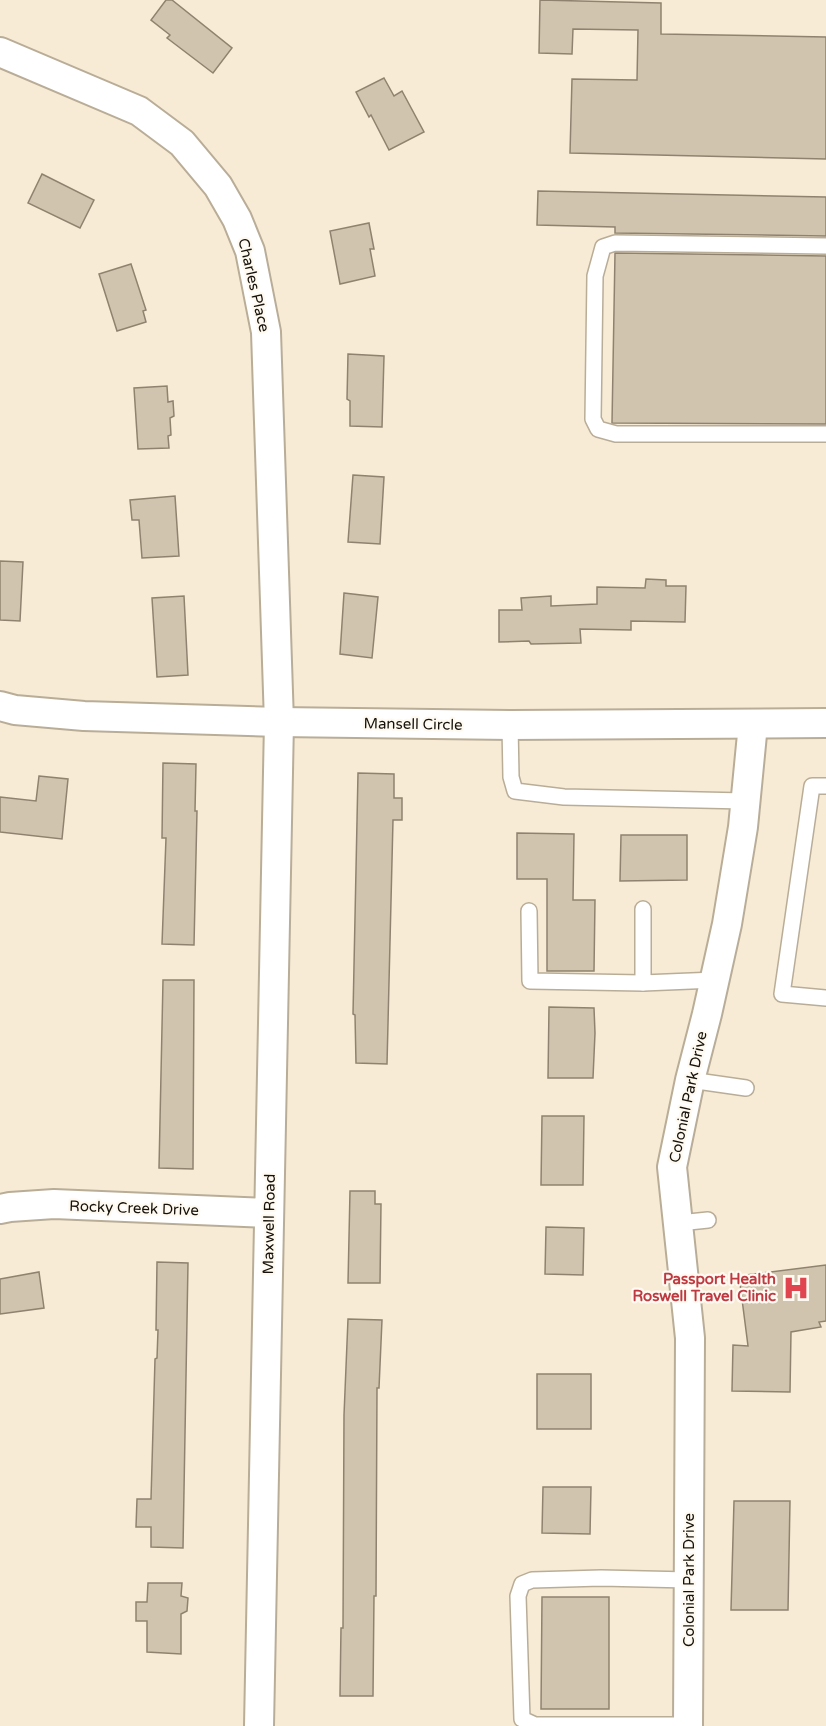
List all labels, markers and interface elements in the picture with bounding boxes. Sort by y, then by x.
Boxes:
street label: Charles Place [234,236,274,334]
street label: Mansell Circle [363,714,463,734]
street label: Colonial Park Drive [665,1030,711,1164]
street label: Maxwell Road [259,1174,279,1274]
street label: Rocky Creek Drive [69,1197,199,1219]
place label: Passport Health Roswell Travel Clinic [632,1270,776,1305]
hospital icon: Passport Health Roswell Travel Clinic [781,1273,811,1303]
street label: Colonial Park Drive [680,1513,698,1647]

